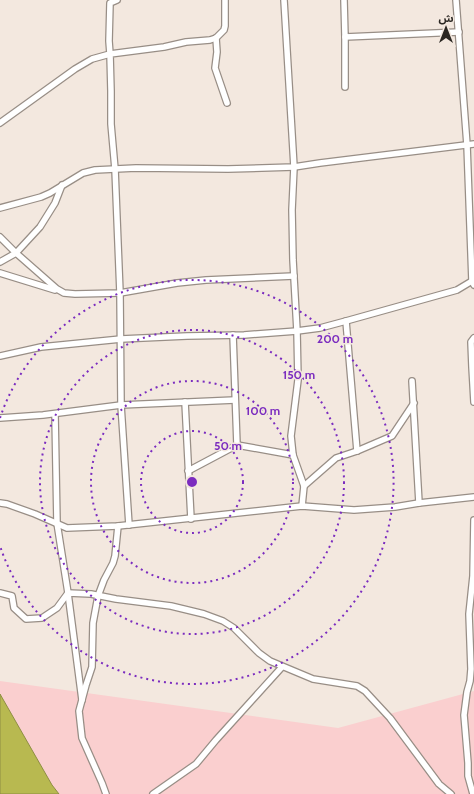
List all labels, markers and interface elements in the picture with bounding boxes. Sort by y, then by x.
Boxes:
north arrow [426,8,466,48]
text: ش [438,11,454,25]
text: 200 m [317,331,353,346]
text: 150 m [283,367,315,382]
text: 100 m [246,403,280,418]
text: 50 m [214,438,242,453]
centre of rings [185,475,199,489]

